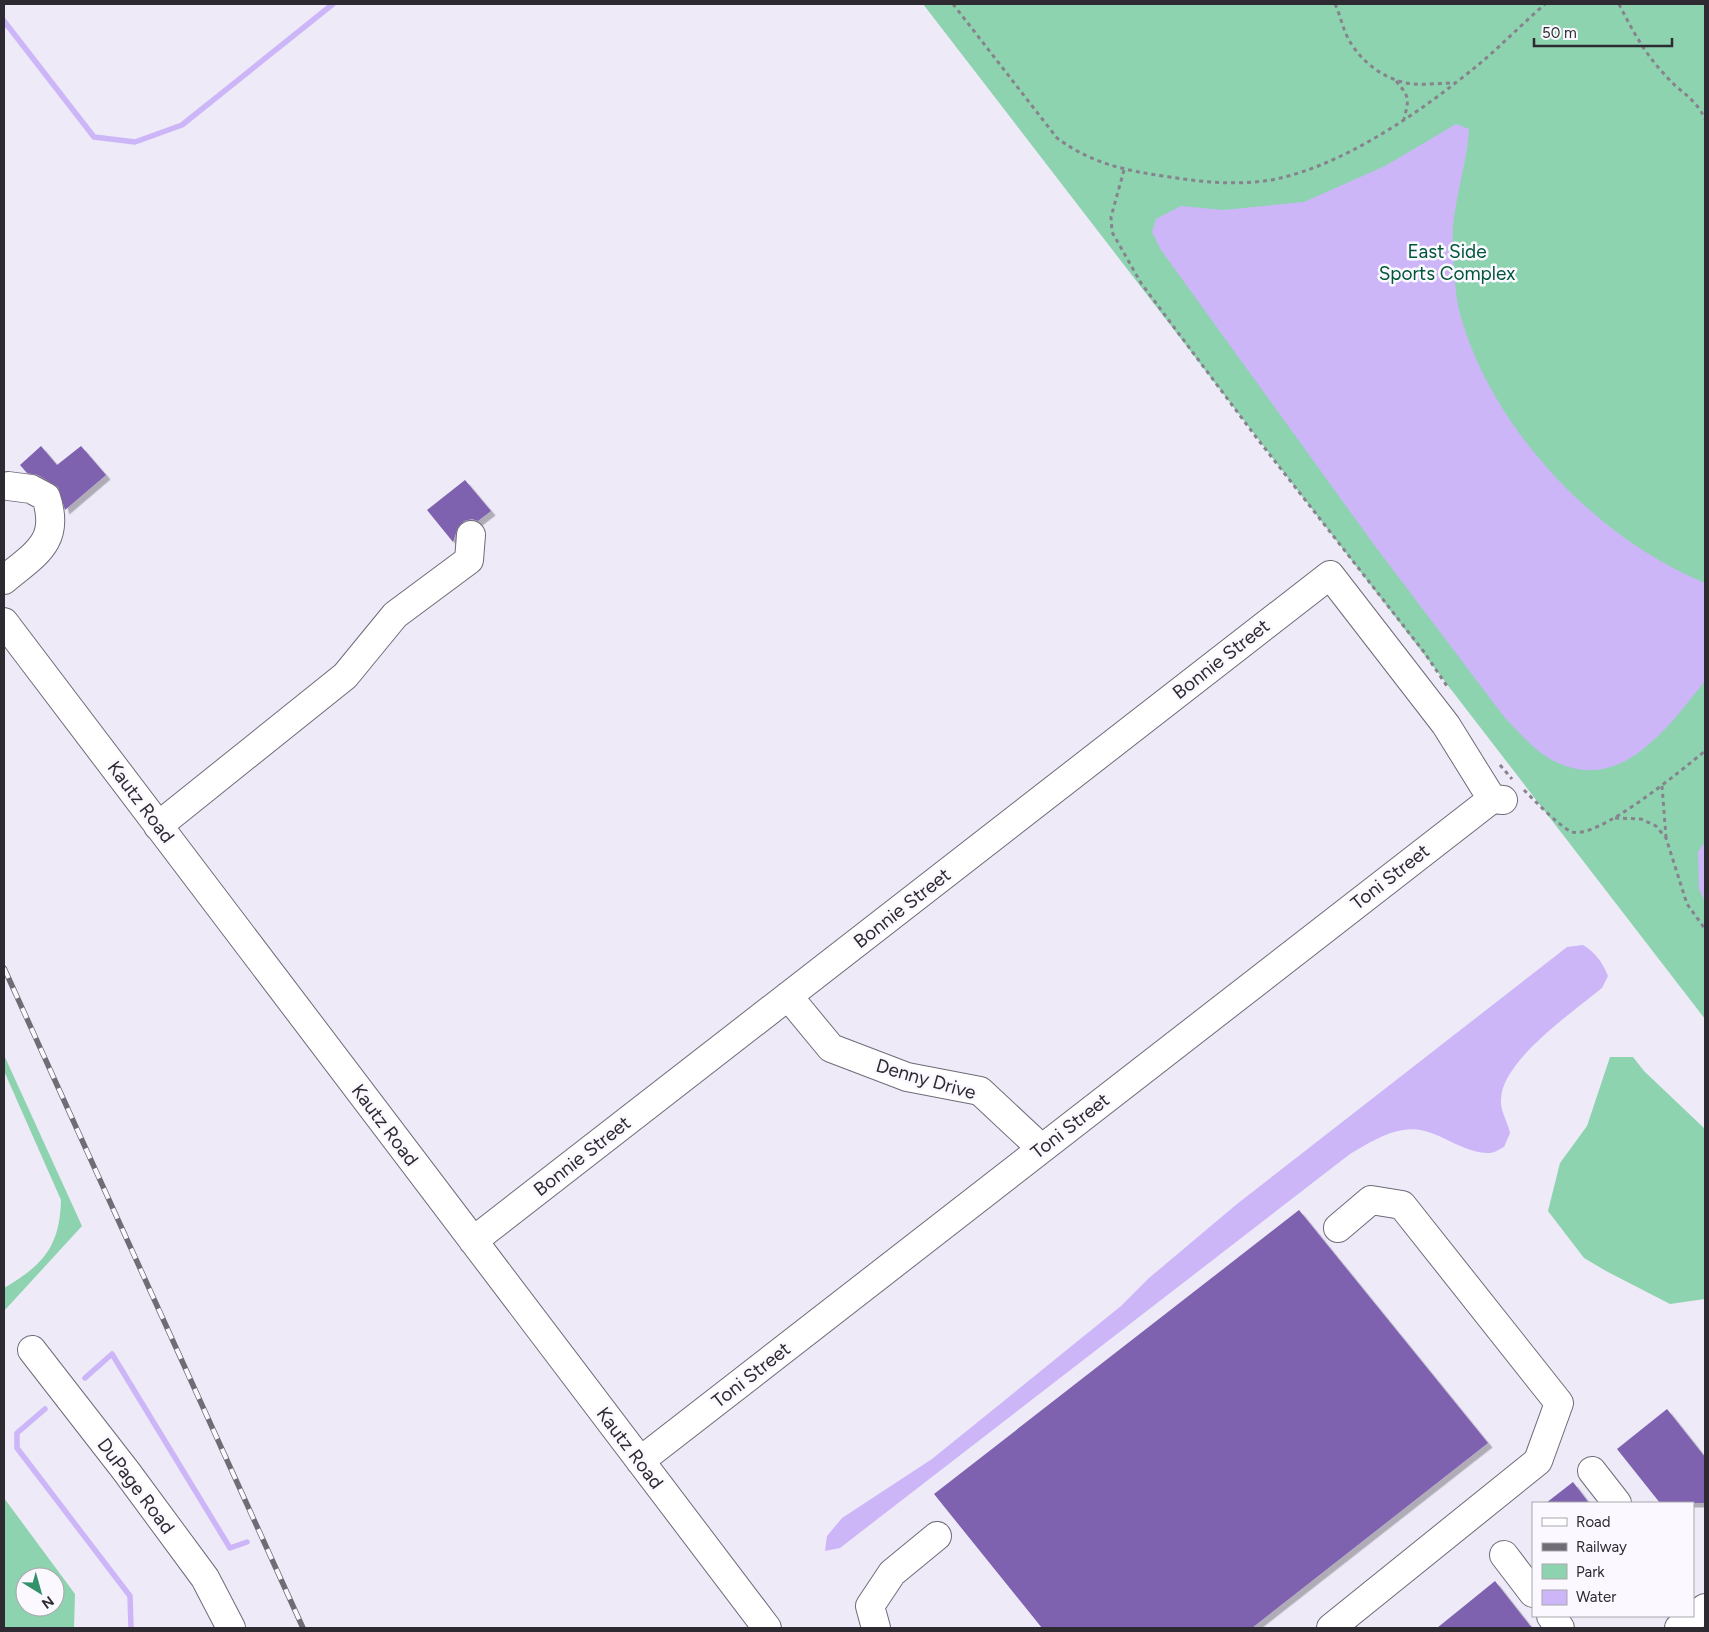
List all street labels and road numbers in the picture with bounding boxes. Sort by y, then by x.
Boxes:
street label: Bonnie Street [1168,614,1274,704]
street label: Kautz Road [103,756,179,848]
street label: Toni Street [1346,839,1434,915]
street label: Bonnie Street [849,863,955,953]
street label: Denny Drive [873,1054,979,1104]
street label: Kautz Road [347,1079,423,1171]
street label: Toni Street [1026,1088,1114,1164]
street label: Bonnie Street [529,1111,635,1201]
street label: Toni Street [707,1337,795,1413]
street label: Kautz Road [592,1402,668,1494]
street label: DuPage Road [92,1434,180,1538]

